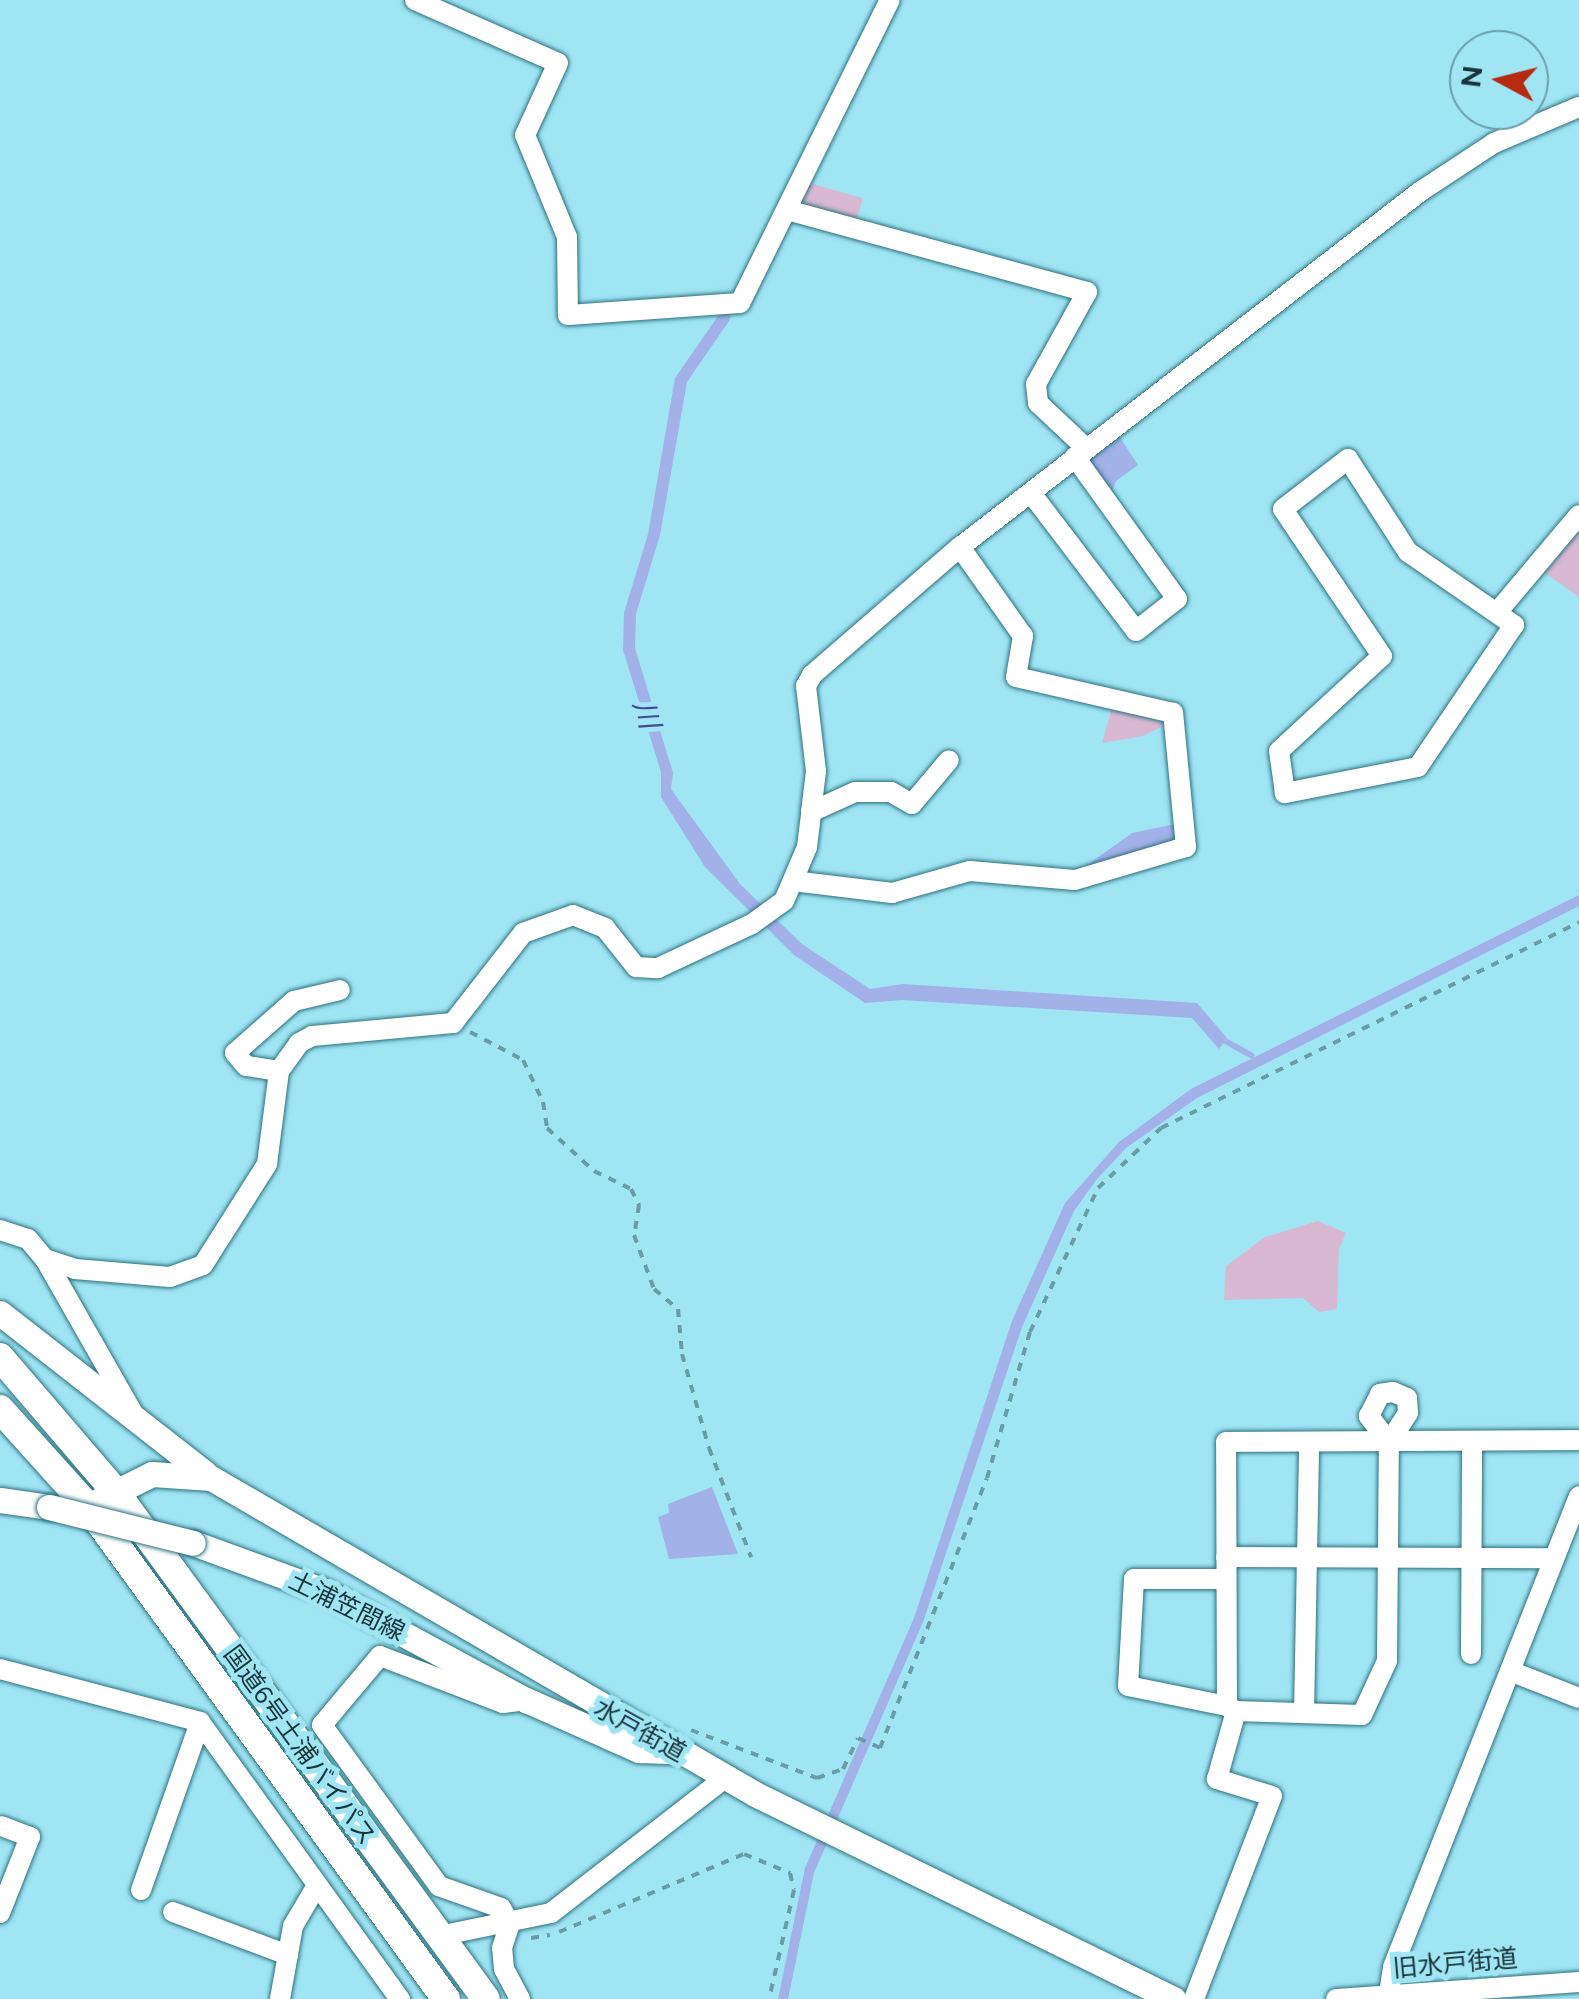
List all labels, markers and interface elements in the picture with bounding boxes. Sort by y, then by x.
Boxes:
north arrow [1449,30,1549,130]
text: N [1453,64,1489,89]
water label: 川 [627,695,667,733]
street label: 土浦笠間線 [284,1565,410,1647]
street label: 国道6号土浦バイパス [218,1639,382,1851]
street label: 水戸街道 [589,1693,691,1767]
street label: 旧水戸街道 [1391,1943,1519,1983]

